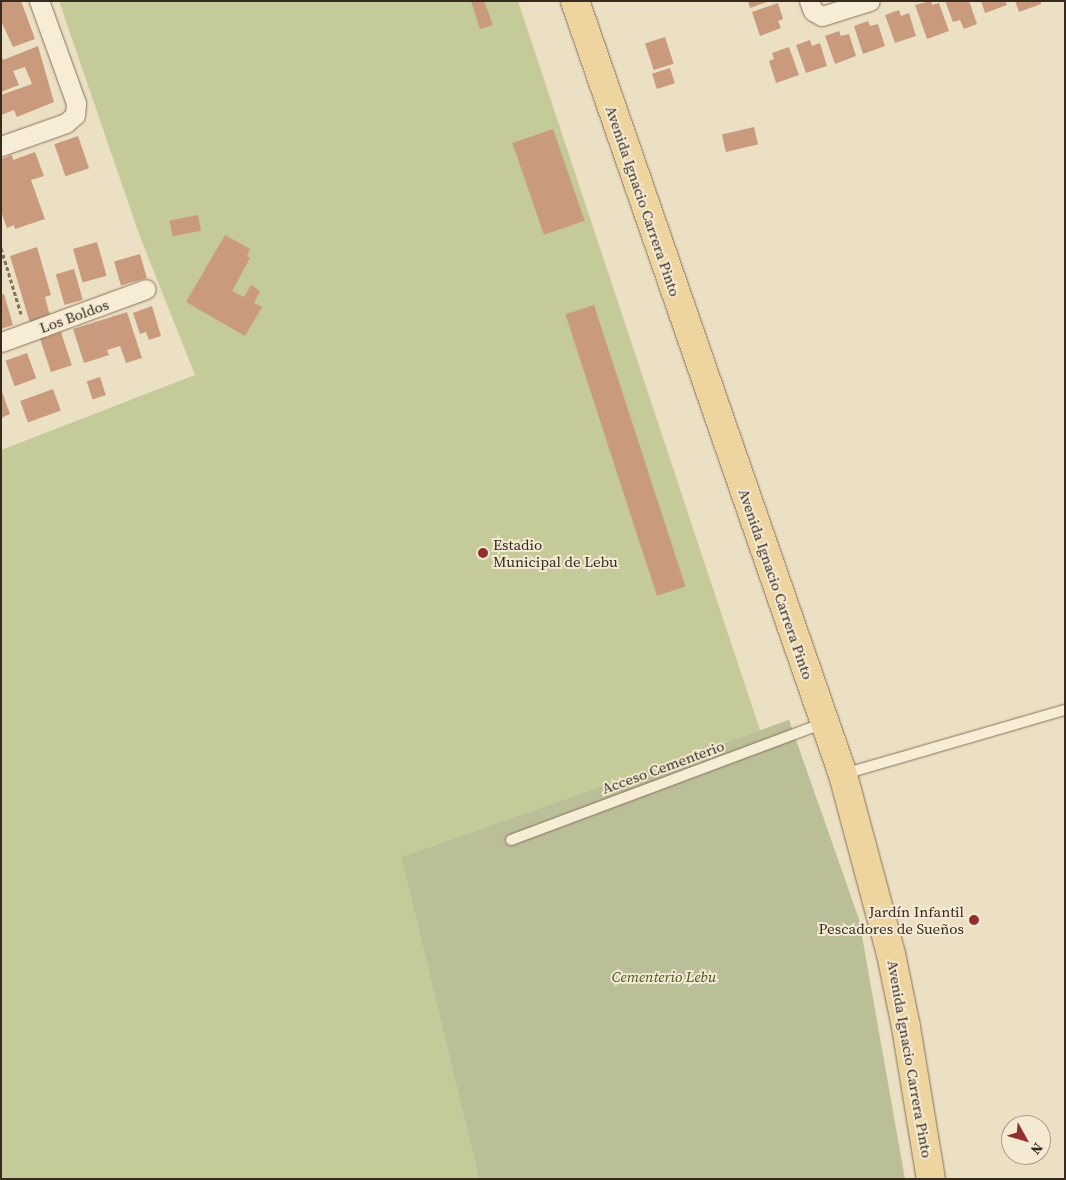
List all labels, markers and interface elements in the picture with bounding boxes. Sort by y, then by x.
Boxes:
street label: Avenida Ignacio Carrera Pinto [602,103,684,299]
street label: Los Boldos [37,295,111,337]
street label: Avenida Ignacio Carrera Pinto [735,486,817,682]
place label: Estadio Municipal de Lebu [493,535,618,570]
marker: Estadio Municipal de Lebu [477,547,489,559]
street label: Acceso Cementerio [599,736,727,798]
place label: Jardín Infantil Pescadores de Sueños [819,902,964,937]
marker: Jardín Infantil Pescadores de Sueños [968,914,980,926]
street label: Avenida Ignacio Carrera Pinto [884,959,936,1159]
park label: Cementerio Lebu [612,968,716,986]
north arrow [1001,1115,1051,1165]
text: N [1026,1139,1048,1159]

